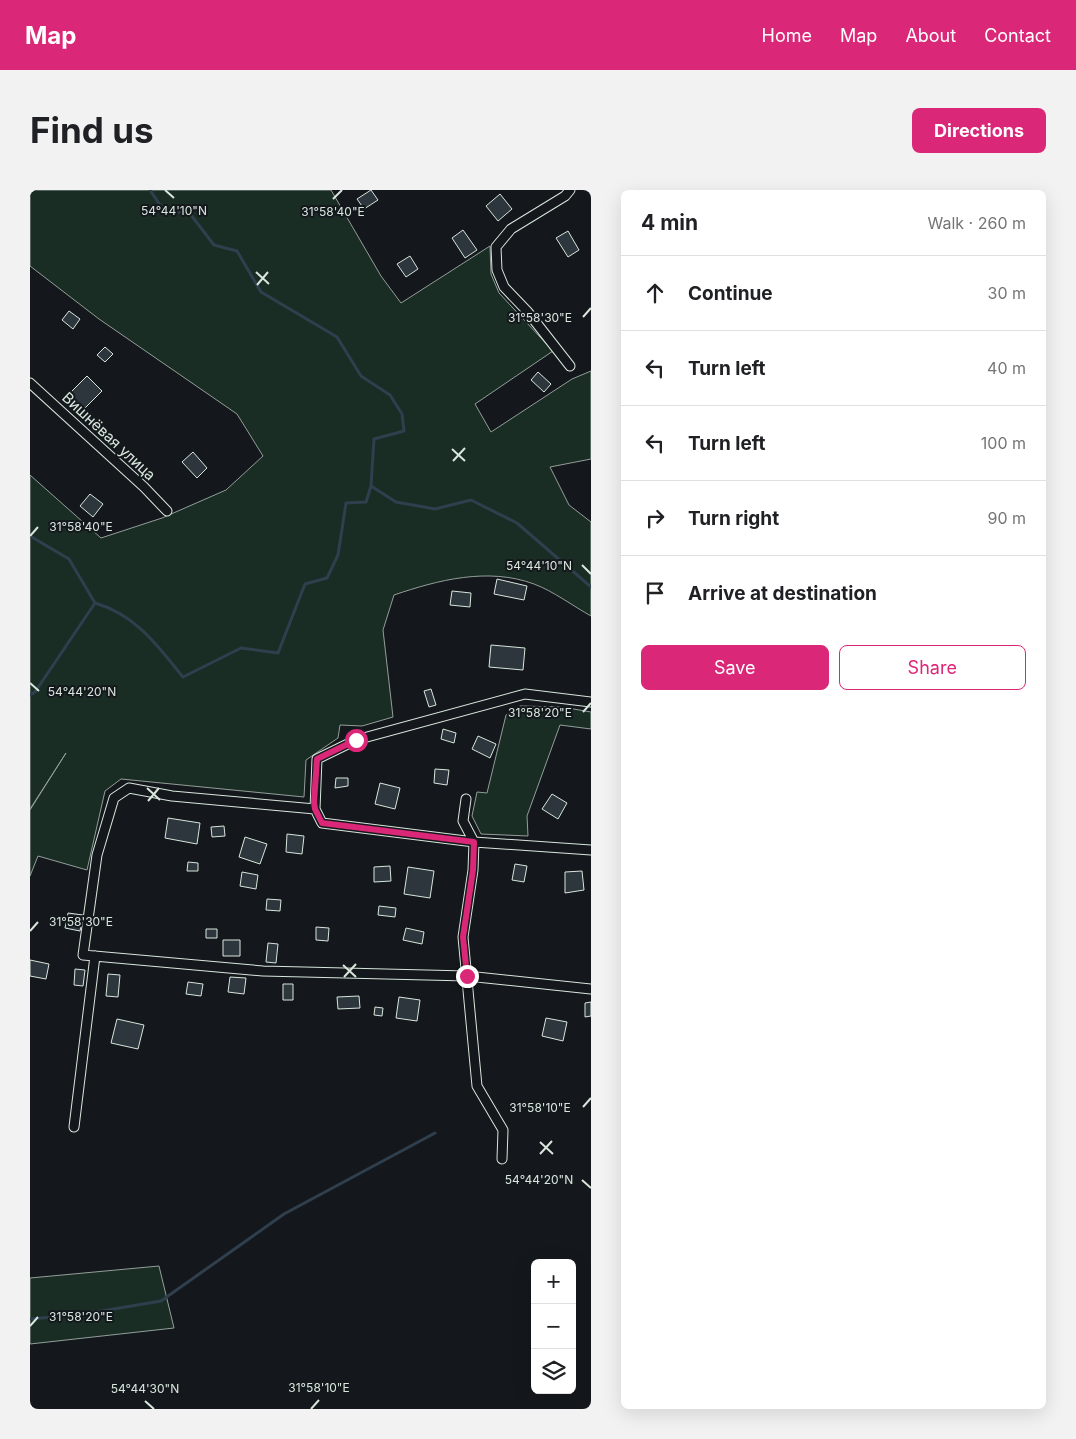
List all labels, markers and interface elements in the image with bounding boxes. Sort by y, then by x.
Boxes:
text: Map [25,21,76,50]
text: Home [762,25,812,46]
text: Map [840,25,877,46]
text: About [905,25,956,46]
text: Contact [984,25,1051,46]
button: Directions [912,108,1046,153]
text: Find us [30,109,154,151]
text: 54°44'10"N [141,203,207,218]
text: 31°58'40"E [301,204,365,219]
text: 4 min [641,210,698,235]
text: Walk · 260 m [928,213,1026,233]
icon: ahead [641,279,669,307]
text: Continue [688,282,773,305]
text: 30 m [988,283,1026,303]
text: 31°58'30"E [508,310,572,325]
icon: left [641,354,669,382]
text: Turn left [688,357,766,380]
text: 40 m [987,358,1026,378]
street label: Вишнёвая улица [58,388,160,484]
icon: left [641,429,669,457]
text: Turn left [688,432,766,455]
text: 100 m [981,433,1026,453]
icon: right [641,504,669,532]
text: Turn right [688,507,779,530]
text: 90 m [987,508,1026,528]
text: 31°58'40"E [49,519,113,534]
text: 54°44'10"N [506,558,572,573]
icon: arrive [641,579,669,607]
text: Arrive at destination [688,582,877,605]
button: Save [641,645,829,690]
button: Share [839,645,1026,690]
text: 54°44'20"N [48,684,116,699]
text: 31°58'20"E [508,705,572,720]
route start [345,729,368,752]
text: 31°58'30"E [49,914,113,929]
route end [456,965,479,988]
text: 31°58'10"E [509,1100,571,1115]
text: 54°44'20"N [505,1172,573,1187]
map controls [531,1259,576,1394]
button: + [531,1259,576,1304]
button: − [531,1304,576,1349]
text: 31°58'20"E [49,1309,113,1324]
button: layers [531,1349,576,1394]
text: 31°58'10"E [288,1380,350,1395]
text: 54°44'30"N [111,1381,179,1396]

